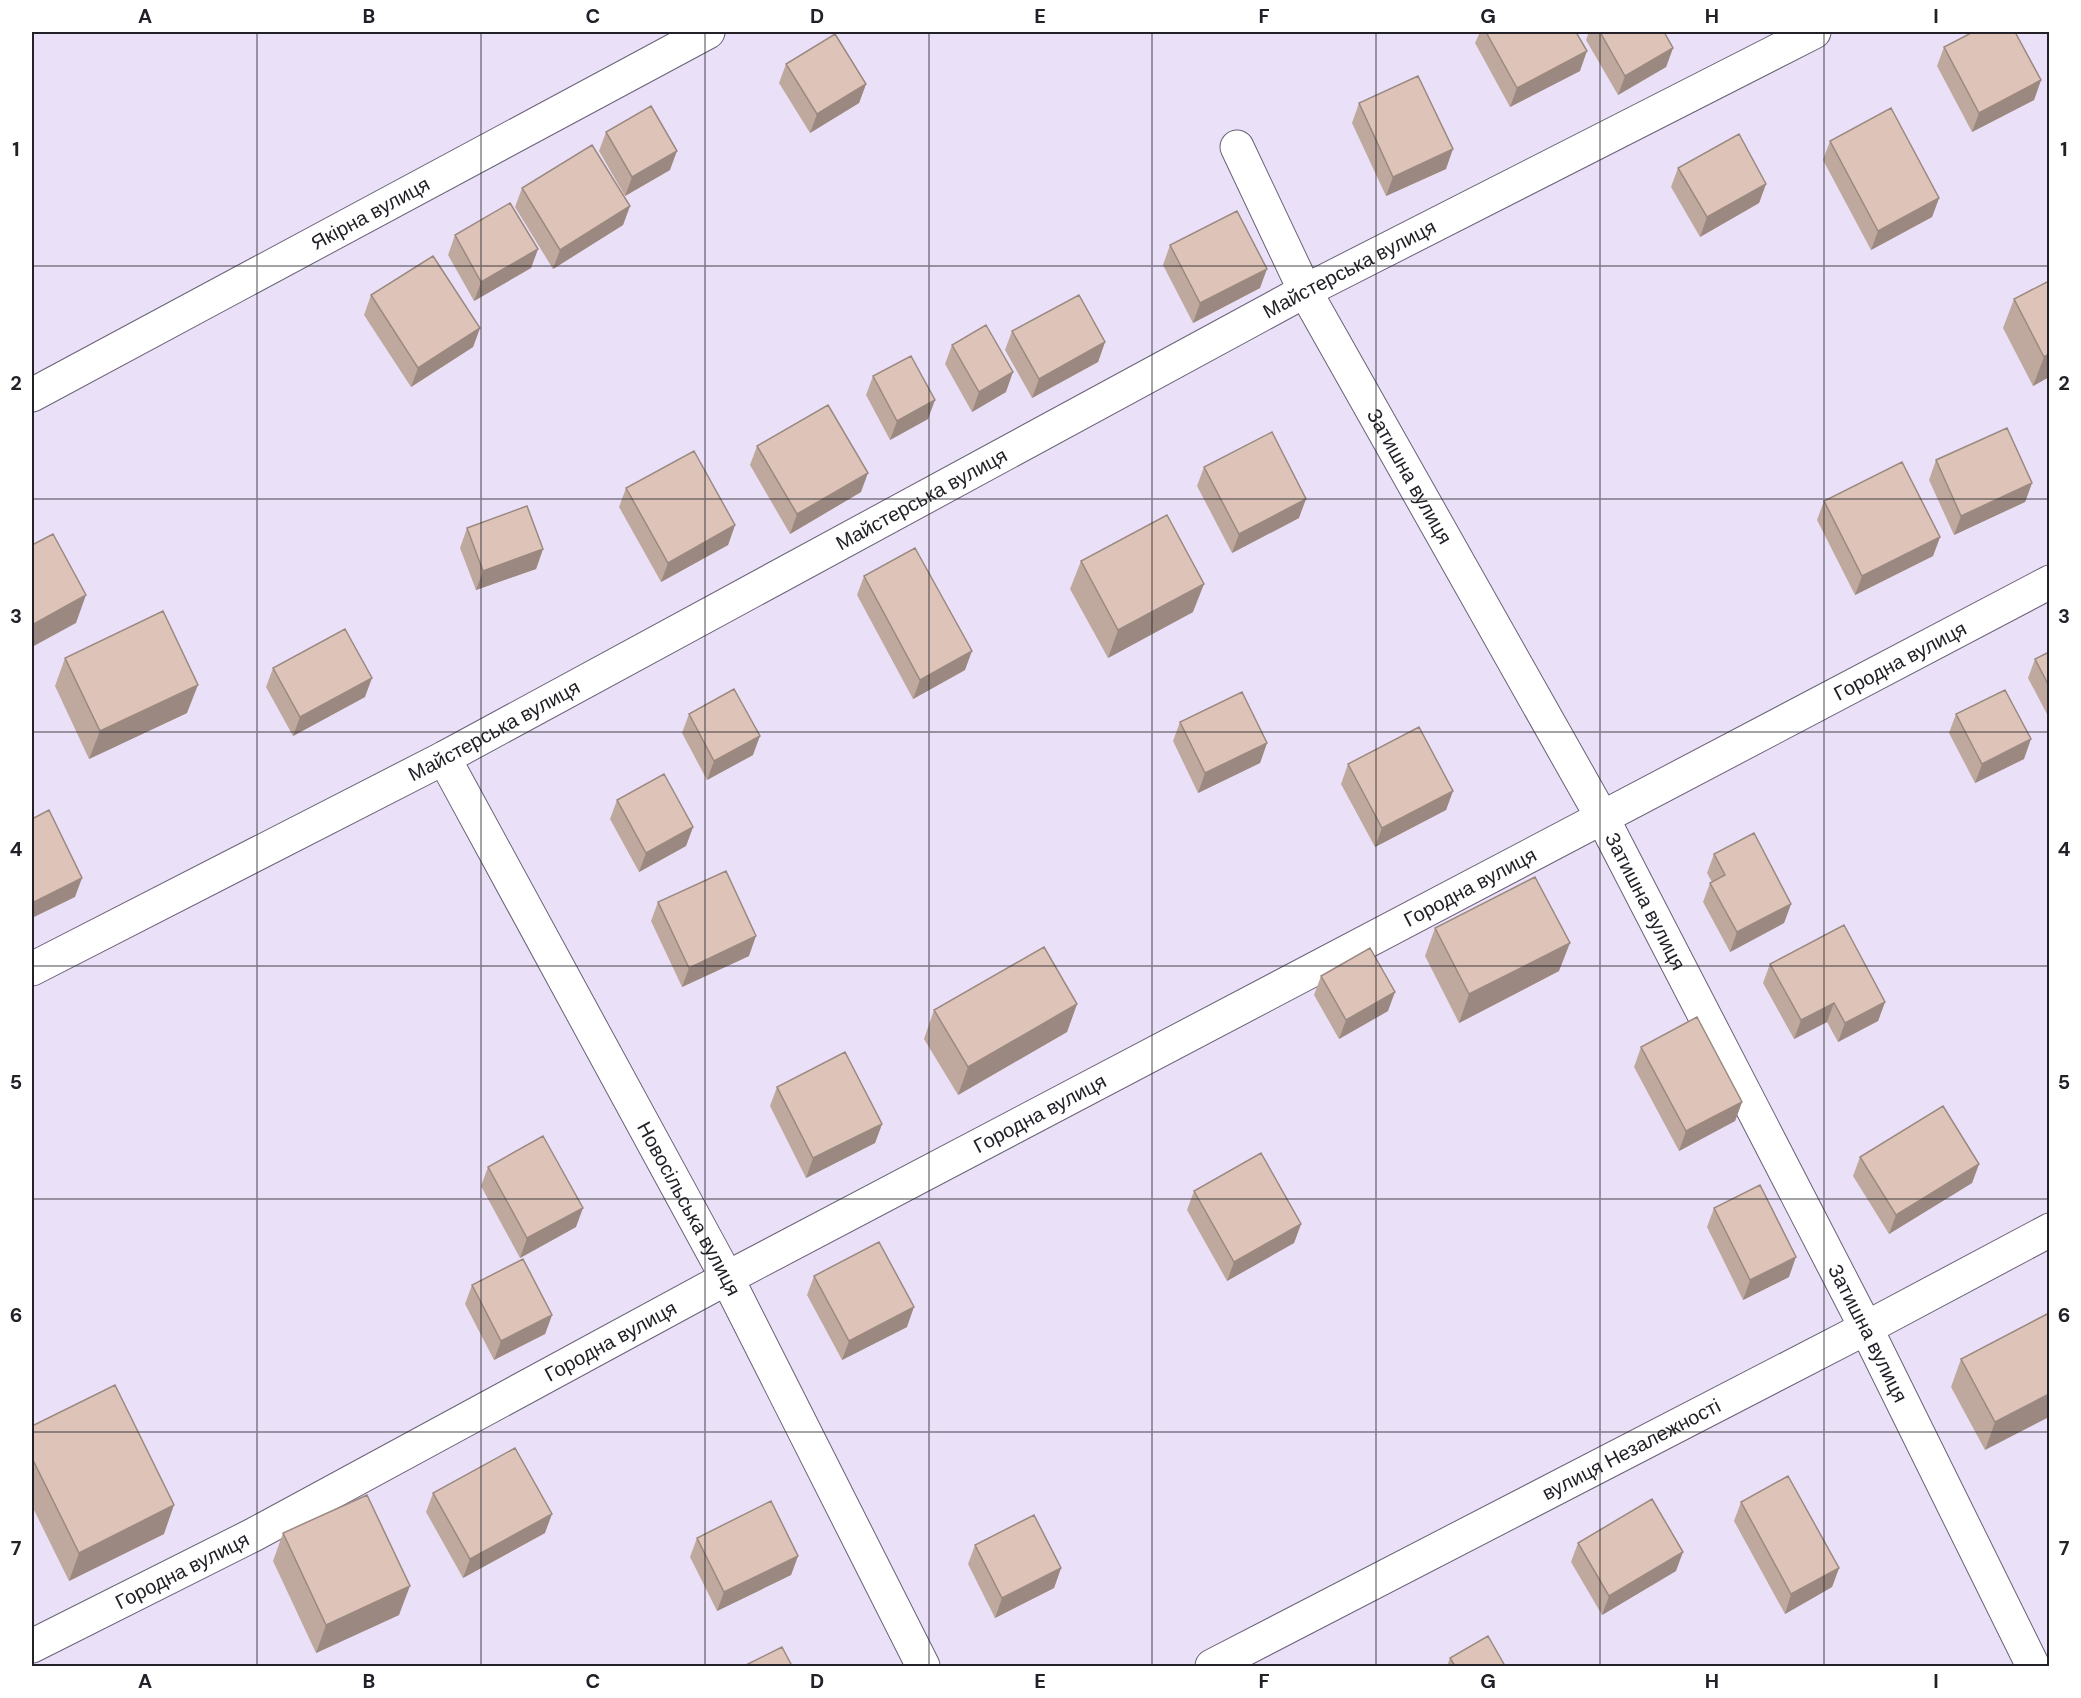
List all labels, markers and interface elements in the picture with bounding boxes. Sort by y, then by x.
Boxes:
text: A [138,3,152,29]
text: B [363,3,375,29]
text: C [586,3,600,29]
text: D [810,3,824,29]
text: E [1034,3,1046,29]
text: F [1258,3,1270,29]
text: G [1480,3,1496,29]
text: H [1705,3,1719,29]
text: I [1933,3,1939,29]
text: 1 [12,136,20,162]
text: 1 [2060,136,2068,162]
street label: Якірна вулиця [306,171,434,256]
street label: Майстерська вулиця [1258,214,1440,324]
text: 2 [10,370,22,396]
text: 2 [2058,370,2070,396]
street label: Затишна вулиця [1361,404,1458,549]
street label: Майстерська вулиця [831,442,1012,556]
text: 3 [10,603,22,629]
text: 3 [2058,603,2070,629]
street label: Городна вулиця [1829,615,1971,706]
street label: Майстерська вулиця [404,674,585,787]
street label: Затишна вулиця [1599,828,1692,974]
text: 4 [10,836,23,862]
text: 4 [2058,836,2071,862]
street label: Городна вулиця [1399,842,1541,933]
street label: Городна вулиця [969,1068,1111,1159]
text: 5 [10,1069,22,1095]
text: 5 [2058,1069,2070,1095]
street label: Новосільська вулиця [631,1117,747,1300]
street label: Затишна вулиця [1822,1260,1914,1407]
street label: Городна вулиця [540,1295,681,1388]
text: 6 [10,1302,22,1328]
text: 6 [2058,1302,2070,1328]
street label: вулиця Незалежності [1538,1392,1725,1506]
street label: Городна вулиця [111,1526,253,1615]
text: 7 [11,1535,22,1561]
text: 7 [2059,1535,2070,1561]
text: A [138,1668,152,1694]
text: B [363,1668,375,1694]
text: C [586,1668,600,1694]
text: D [810,1668,824,1694]
text: E [1034,1668,1046,1694]
text: F [1258,1668,1270,1694]
text: G [1480,1668,1496,1694]
text: H [1705,1668,1719,1694]
text: I [1933,1668,1939,1694]

